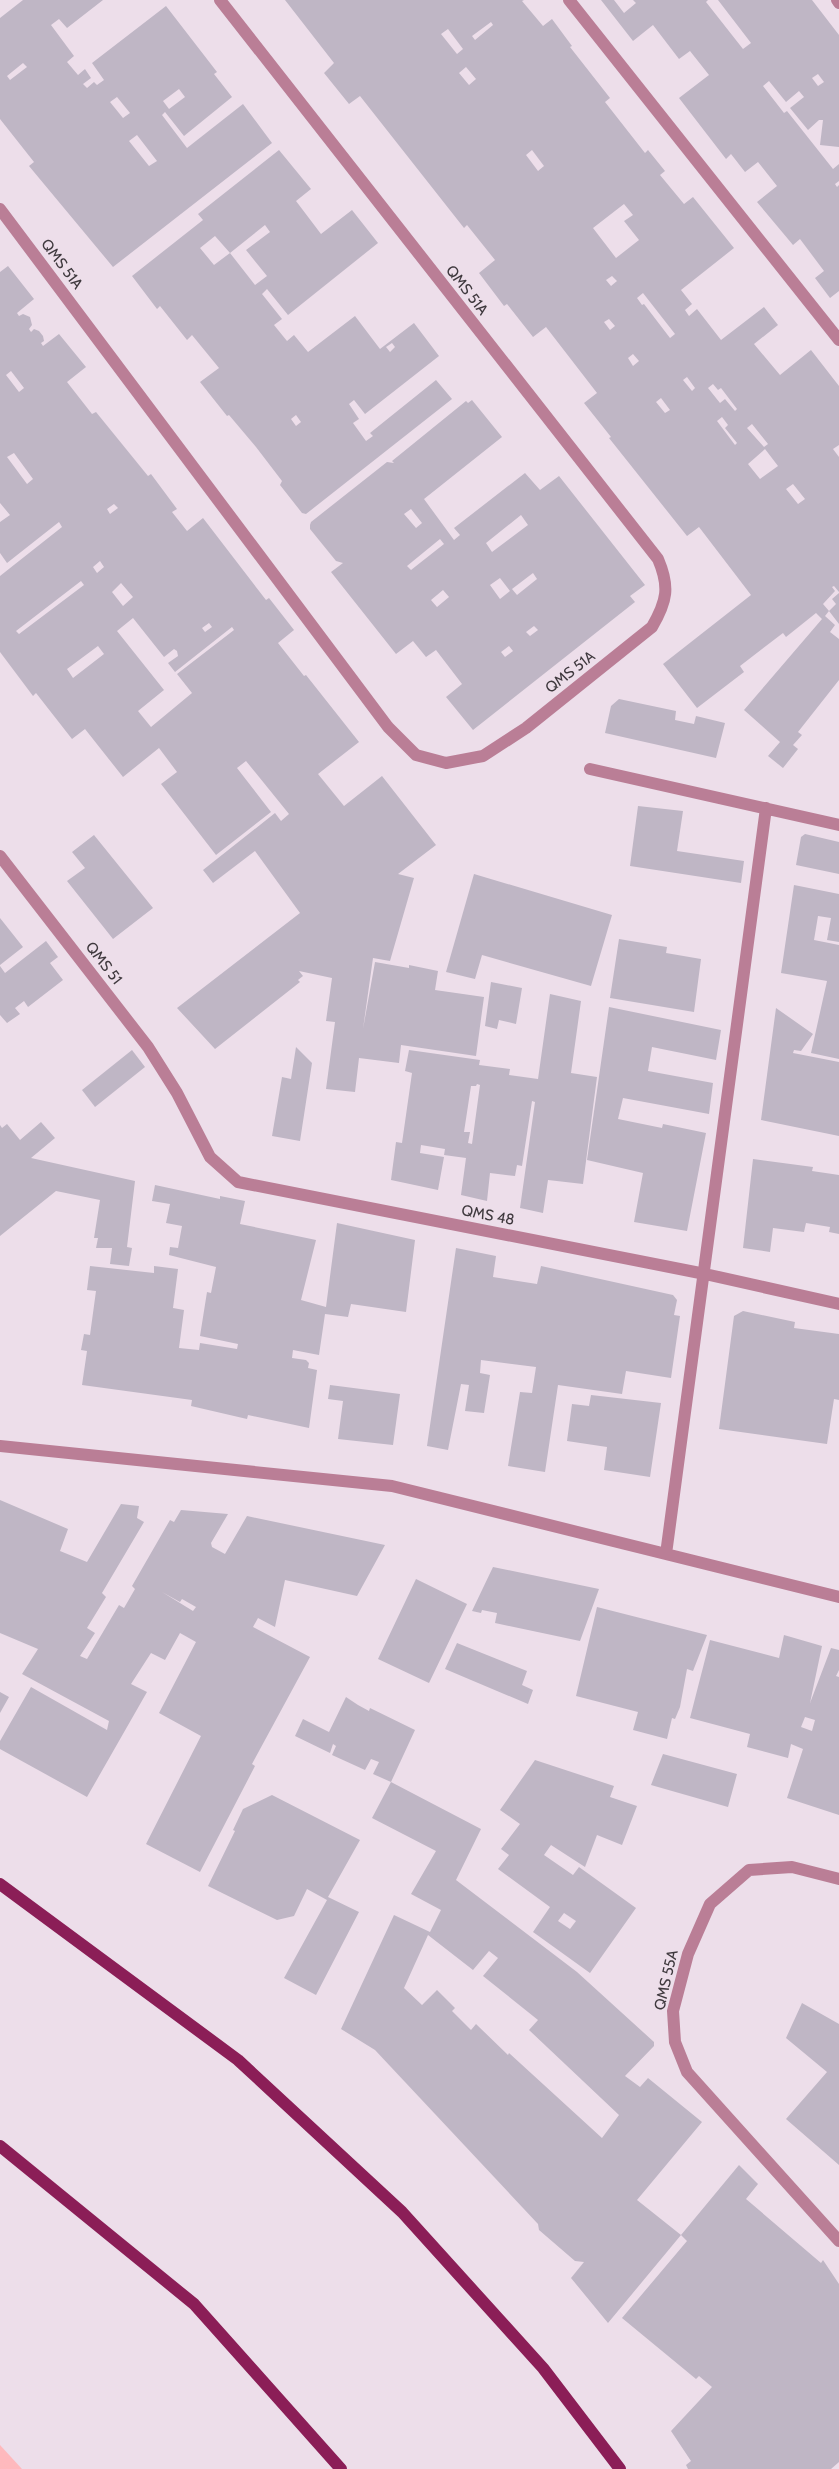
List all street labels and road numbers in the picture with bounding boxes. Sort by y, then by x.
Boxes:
street label: QMS 51A [37,235,87,293]
street label: QMS 51A [442,262,492,319]
street label: QMS 51A [542,647,599,697]
street label: QMS 51 [82,938,126,988]
street label: QMS 48 [460,1201,516,1229]
street label: QMS 55A [650,1947,682,2012]

